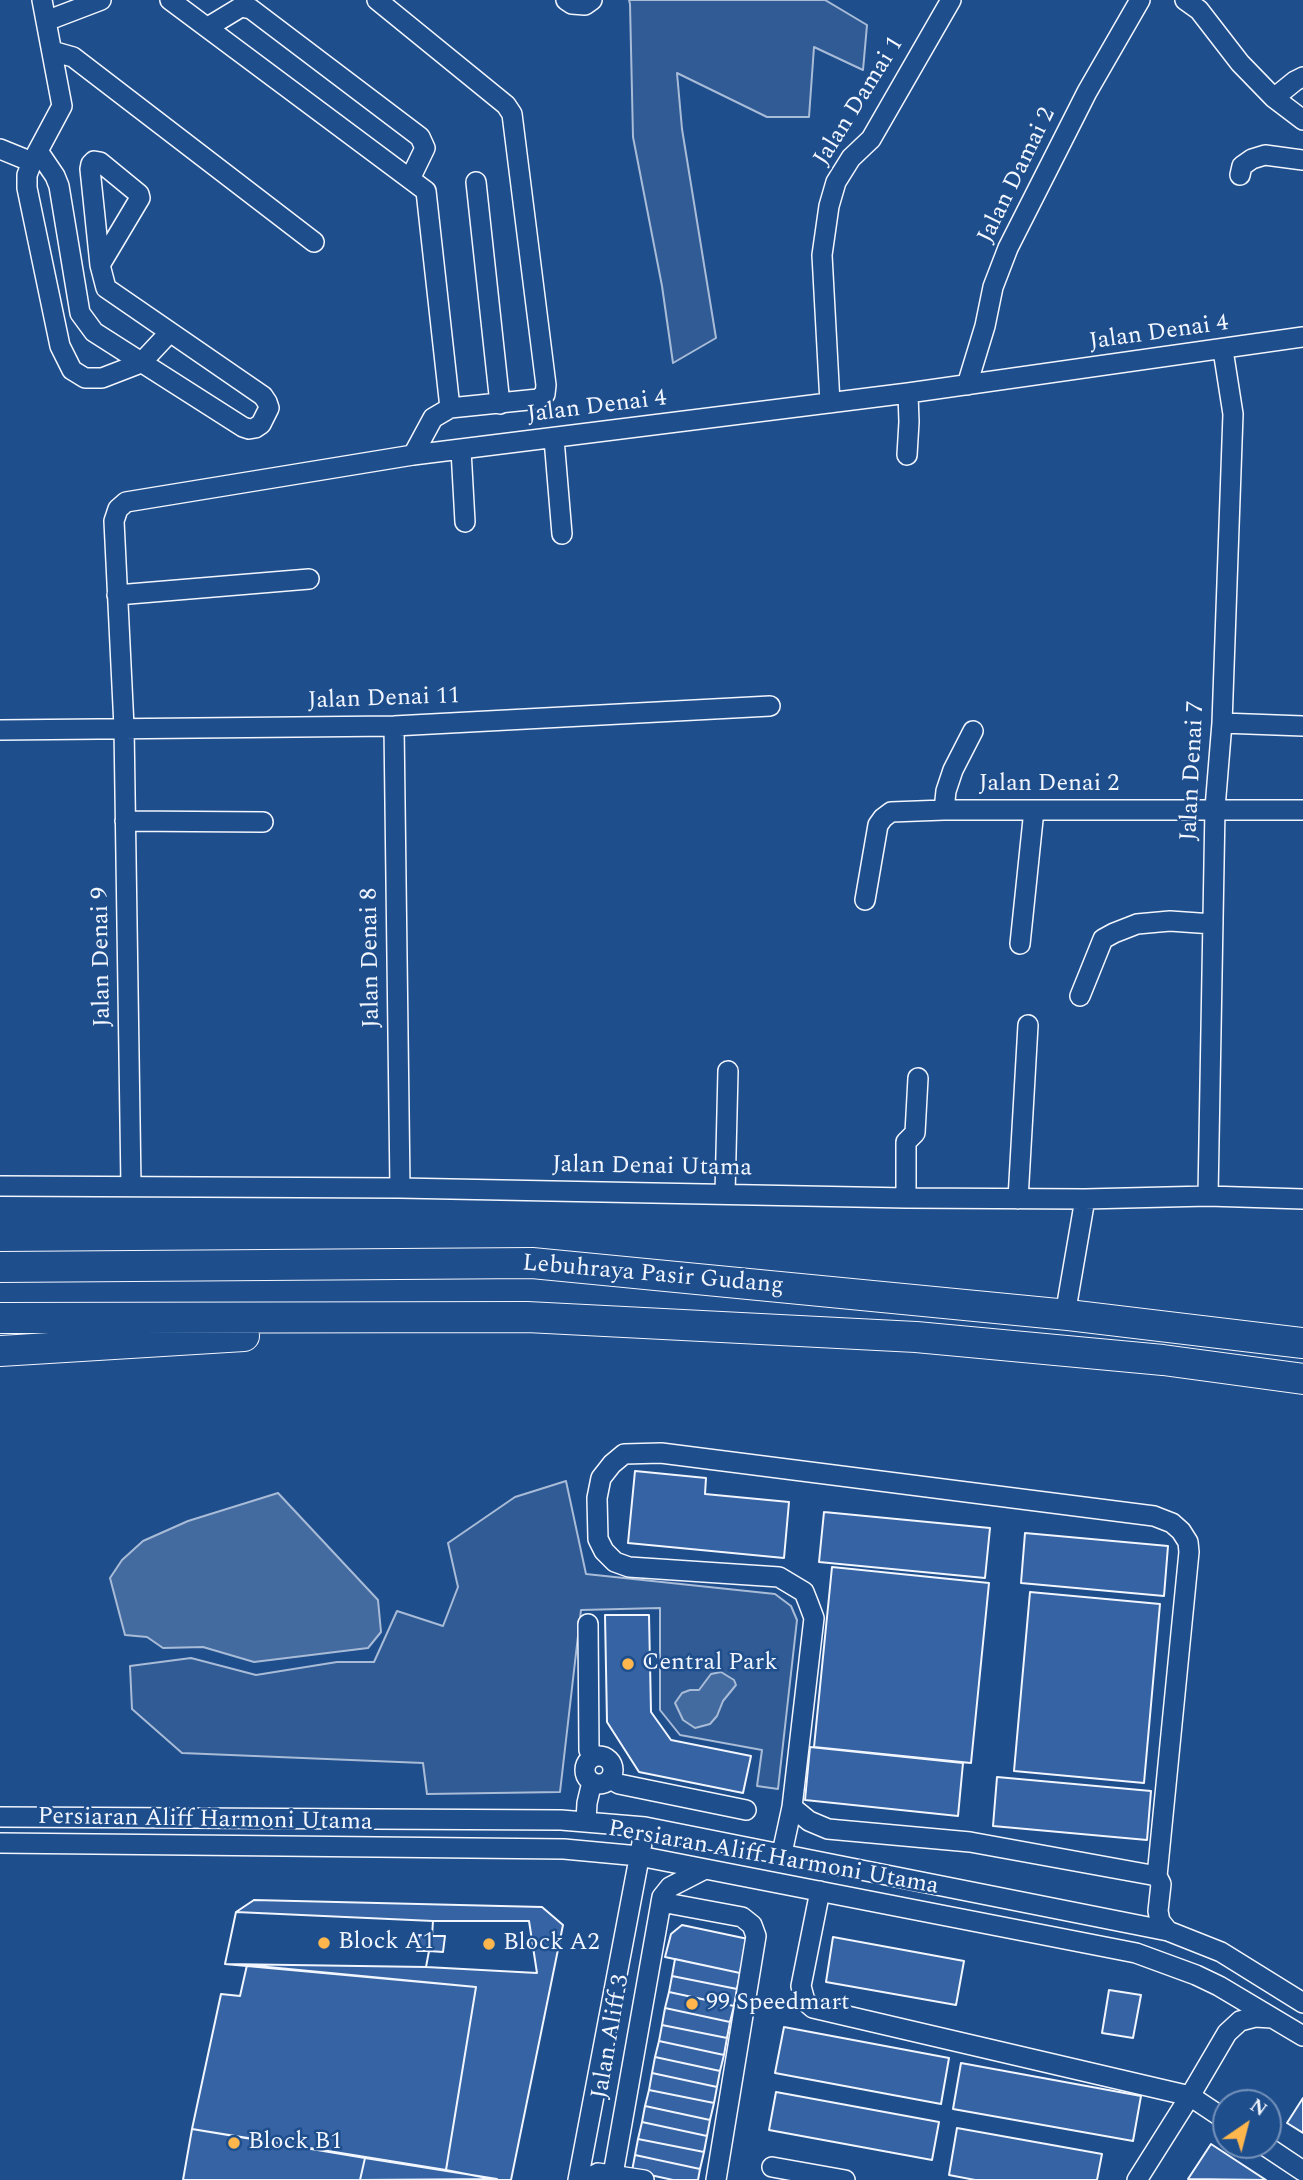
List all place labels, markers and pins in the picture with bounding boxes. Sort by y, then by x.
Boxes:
place label: Central Park [642,1650,778,1678]
marker: Central Park [620,1656,636,1672]
place label: Block A1 [338,1929,435,1957]
place label: Block A2 [503,1930,600,1958]
marker: Block A1 [316,1935,332,1951]
marker: Block A2 [481,1936,497,1952]
place label: 99 Speedmart [706,1990,849,2018]
marker: 99 Speedmart [684,1996,700,2012]
place label: Block B1 [248,2129,342,2157]
marker: Block B1 [226,2135,242,2151]

